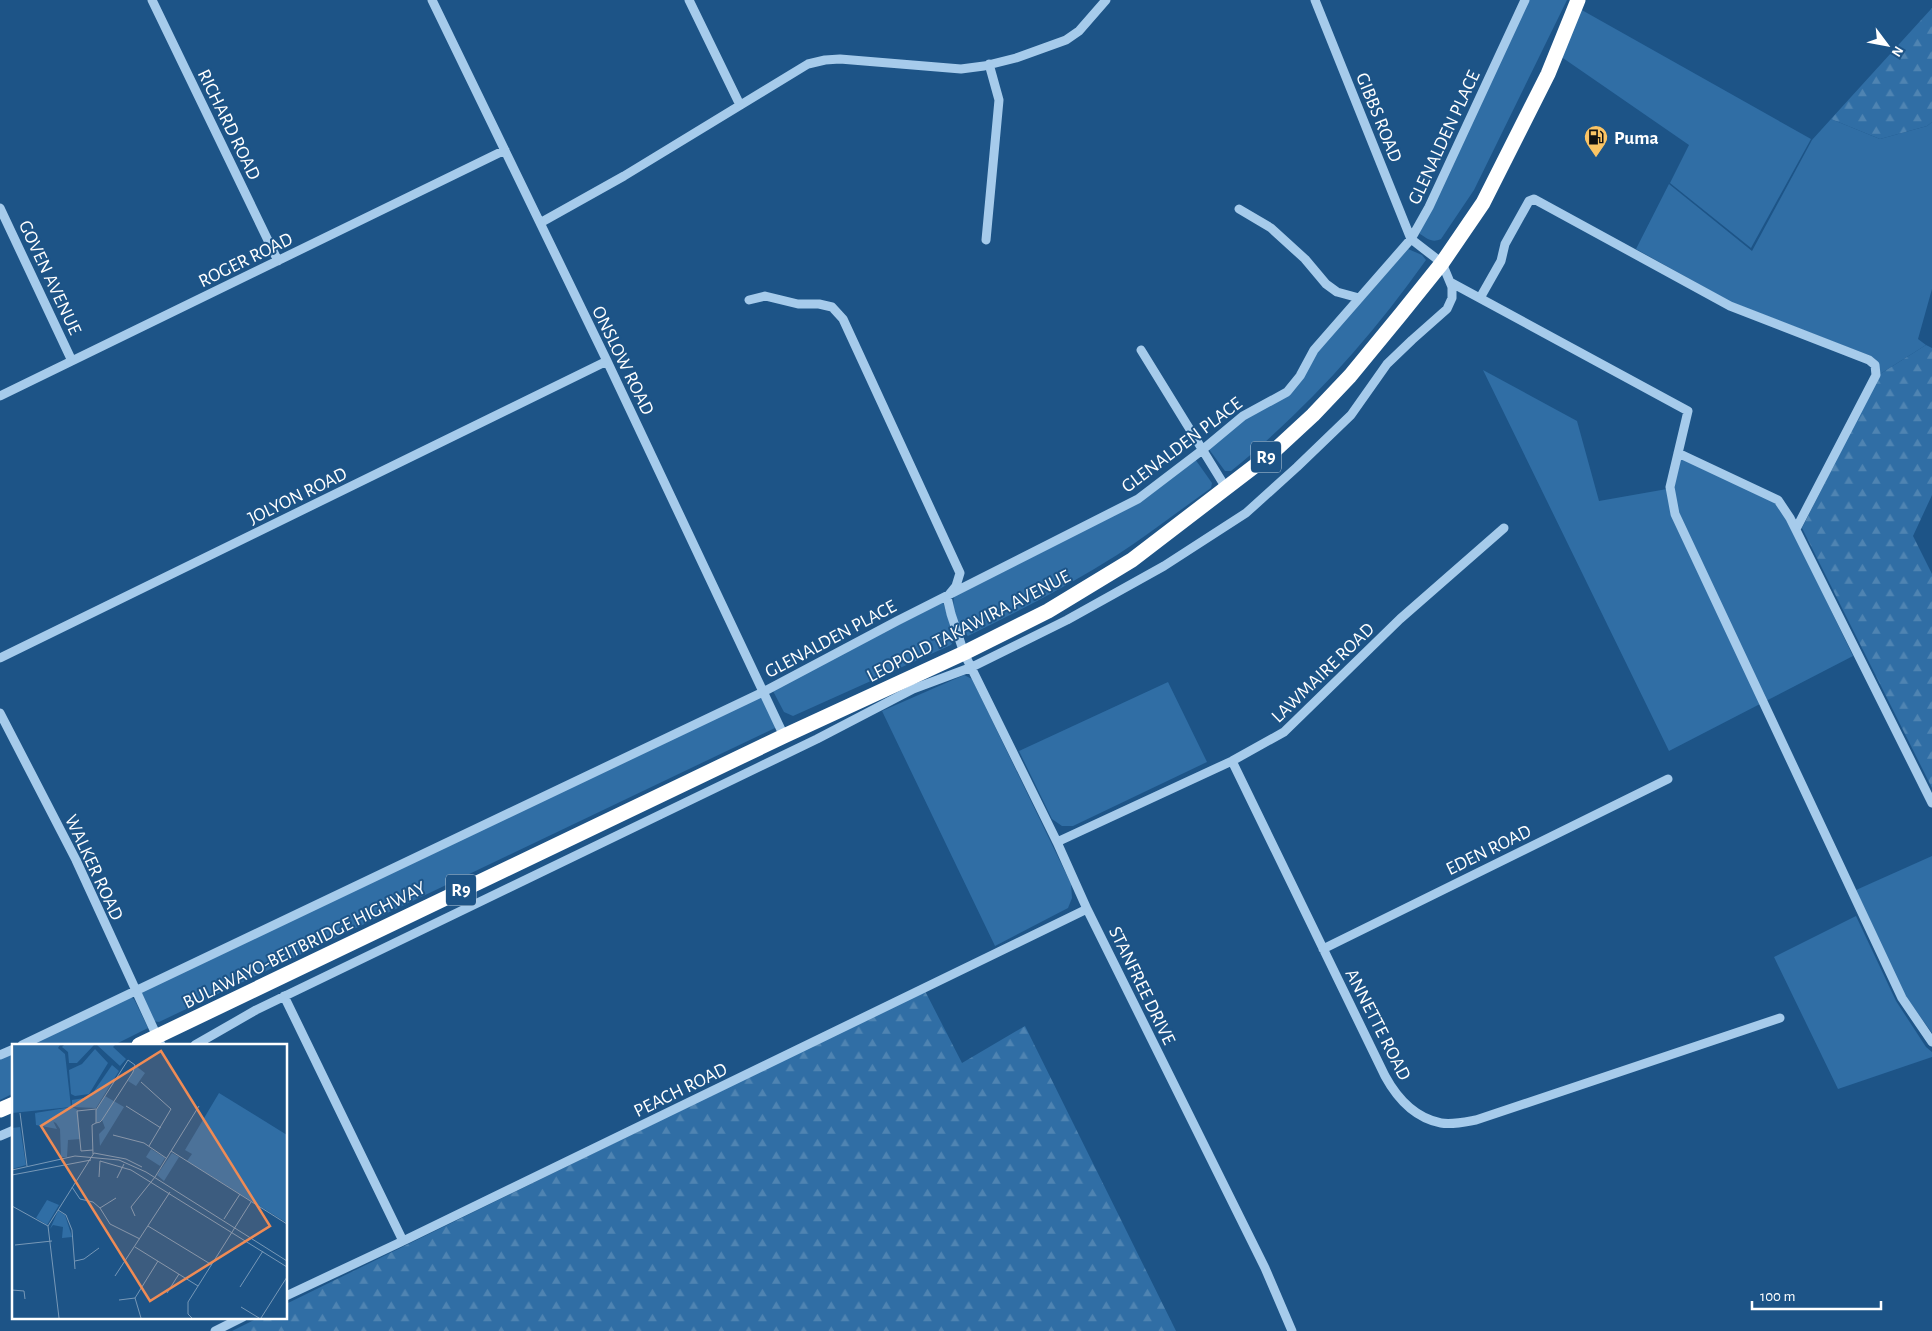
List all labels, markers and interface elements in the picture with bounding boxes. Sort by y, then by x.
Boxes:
north arrow [1862,20,1912,70]
text: N [1889,44,1906,59]
street label: RICHARD ROAD [194,66,264,183]
street label: GLENALDEN PLACE [1405,68,1484,208]
street label: GIBBS ROAD [1352,70,1405,165]
fuel station icon: Puma [1583,124,1609,158]
place label: Puma [1614,129,1659,148]
street label: GOVEN AVENUE [15,218,84,338]
street label: ROGER ROAD [196,229,296,291]
street label: ONSLOW ROAD [588,303,657,418]
street label: GLENALDEN PLACE [1118,394,1246,497]
road number: R9 [1251,442,1281,472]
street label: JOLYON ROAD [245,464,350,528]
street label: LEOPOLD TAKAWIRA AVENUE [864,567,1073,686]
street label: GLENALDEN PLACE [762,597,899,682]
street label: LAWMAIRE ROAD [1268,620,1378,727]
street label: WALKER ROAD [61,812,126,923]
street label: EDEN ROAD [1443,822,1534,879]
road number: R9 [446,874,476,906]
street label: BULAWAYO-BEITBRIDGE HIGHWAY [180,878,429,1013]
street label: STANFREE DRIVE [1105,924,1178,1048]
street label: ANNETTE ROAD [1341,966,1414,1084]
inset map [12,1044,288,1318]
street label: PEACH ROAD [631,1060,730,1121]
scale bar [1752,1278,1881,1310]
text: 100 m [1760,1289,1795,1304]

